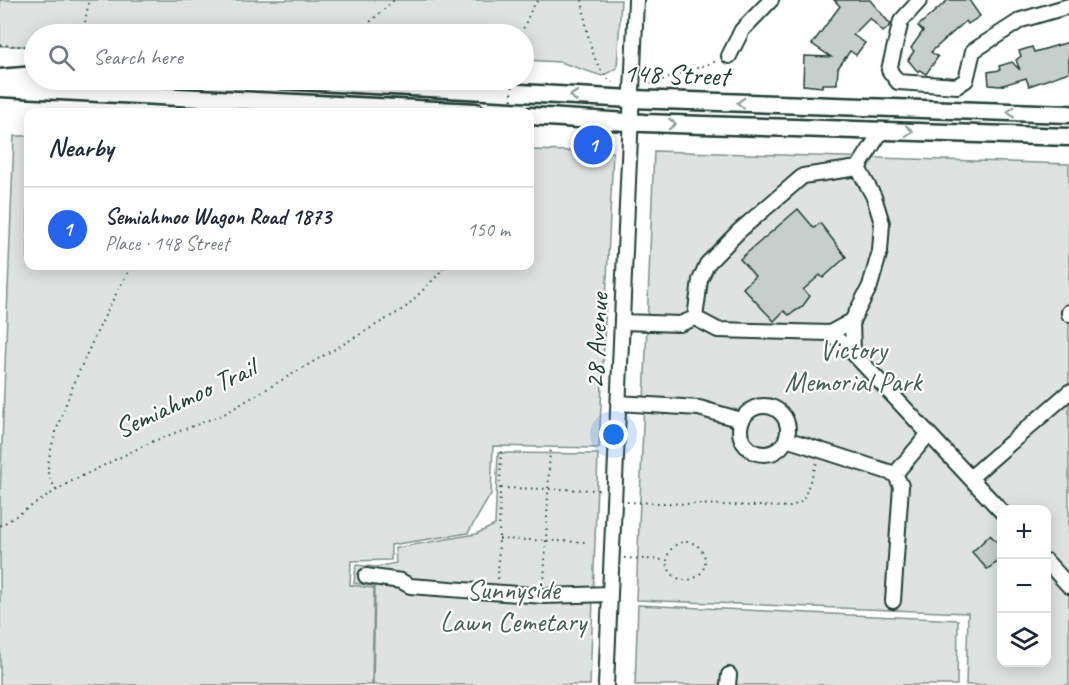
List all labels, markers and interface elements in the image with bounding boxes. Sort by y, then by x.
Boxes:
search box [24,24,534,90]
icon: search [45,41,78,74]
text: Search here [93,43,183,71]
street label: 148 Street [623,55,733,93]
one-way arrow [570,90,579,103]
one-way arrow [736,97,745,109]
one-way arrow [1006,106,1015,118]
one-way arrow [667,117,676,130]
pin: 1 [574,122,612,168]
one-way arrow [904,125,913,138]
text: Nearby [48,131,113,164]
text: Semiahmoo Wagon Road 1873 [105,203,331,231]
text: 1 [63,217,72,242]
text: 150 m [467,217,510,242]
text: Place · 148 Street [105,231,229,256]
street label: 28 Avenue [576,290,616,390]
park label: Victory Memorial Park [784,332,923,399]
street label: Semiahmoo Trail [109,348,266,446]
your location [599,420,628,449]
map controls [997,505,1051,667]
button: + [997,505,1051,559]
button: − [997,559,1051,613]
park label: Sunnyside Lawn Cemetary [440,572,589,639]
button: layers [997,613,1051,667]

